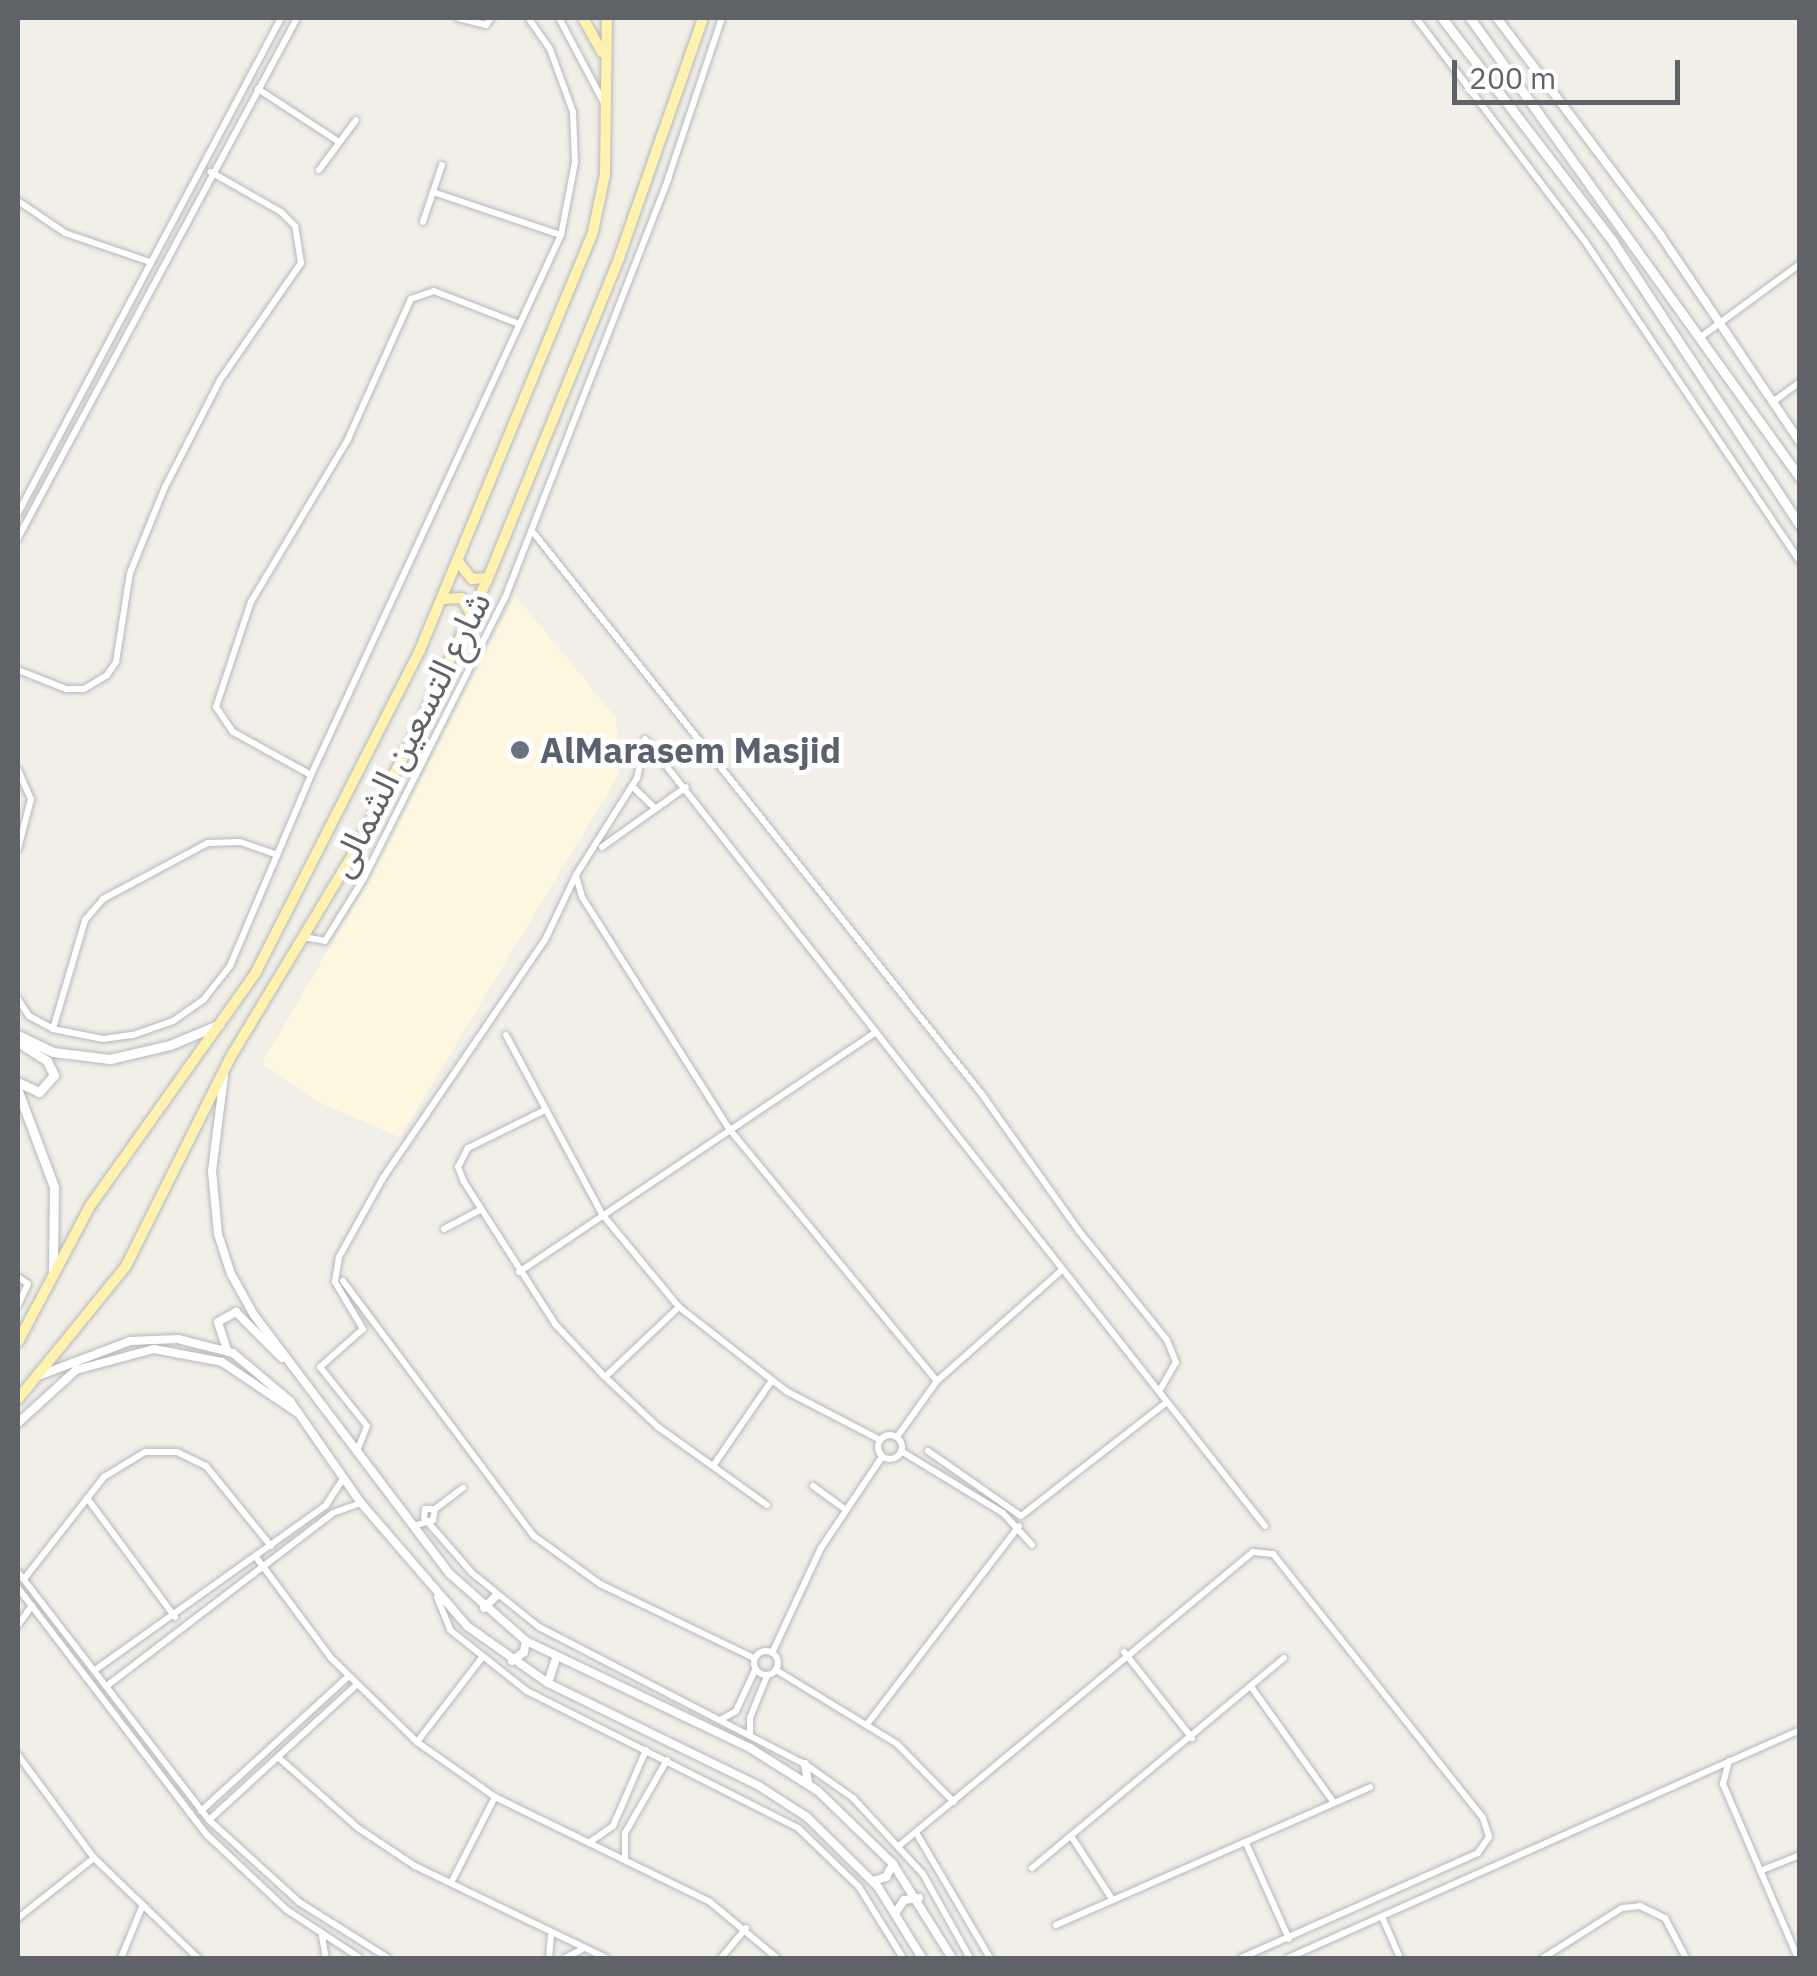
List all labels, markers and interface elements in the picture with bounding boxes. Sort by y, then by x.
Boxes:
scale bar [1457,40,1684,102]
text: 200 m [1469,58,1556,97]
street label: شارع التسعين الشمالى [319,584,499,884]
place label: AlMarasem Masjid [540,729,841,771]
marker: AlMarasem Masjid [509,739,531,761]

